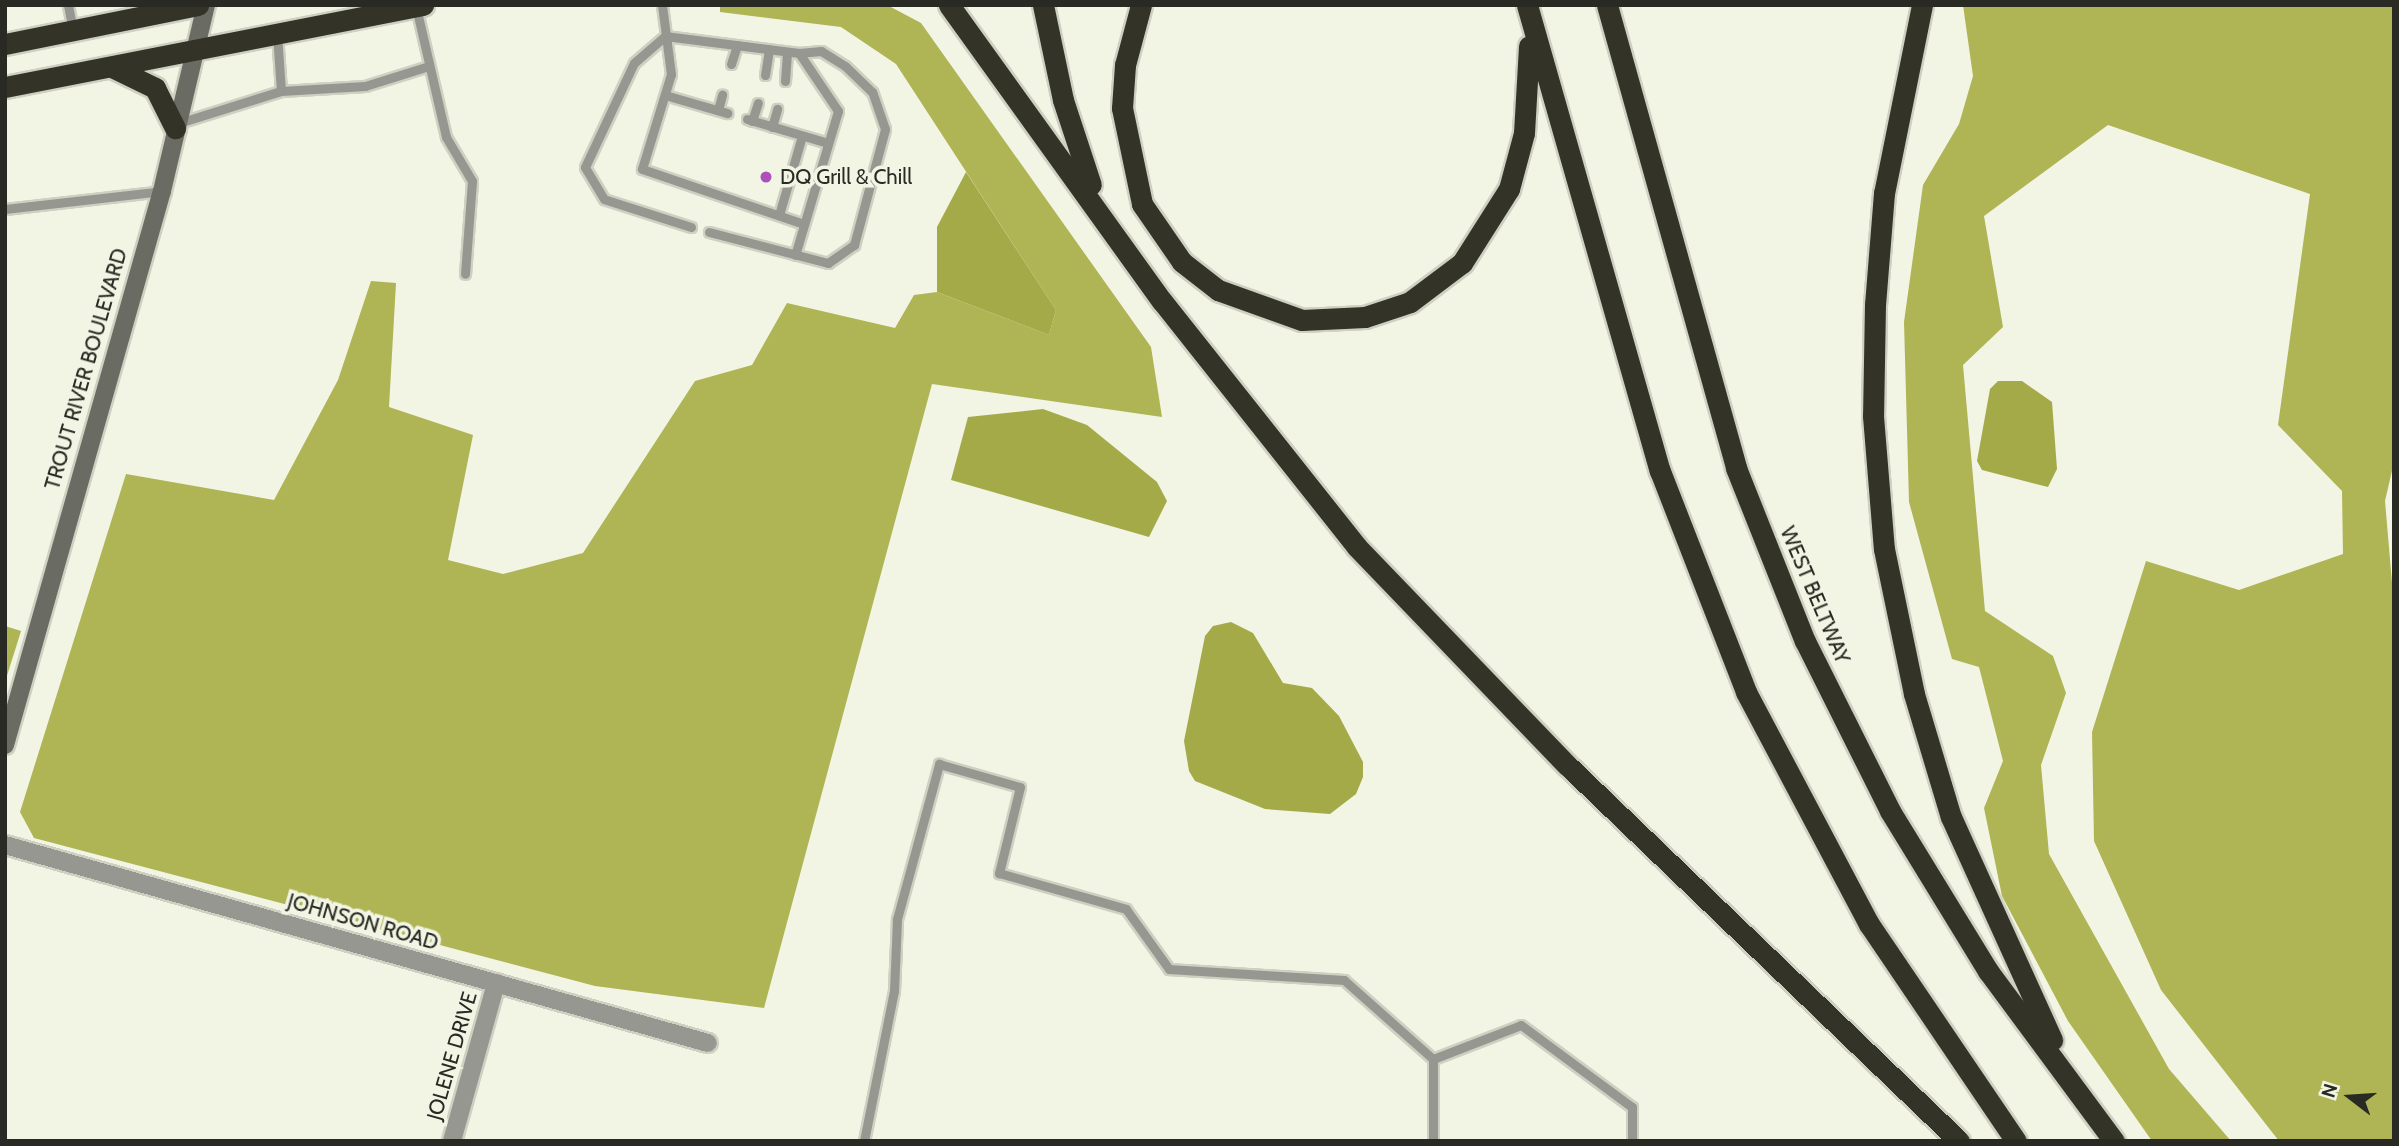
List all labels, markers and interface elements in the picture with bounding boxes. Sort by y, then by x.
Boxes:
place label: DQ Grill & Chill [780,164,912,190]
marker: DQ Grill & Chill [758,169,774,185]
street label: TROUT RIVER BOULEVARD [39,246,133,492]
street label: WEST BELTWAY [1775,523,1855,667]
street label: JOHNSON ROAD [285,888,441,956]
street label: JOLENE DRIVE [422,989,482,1123]
north arrow [2315,1062,2385,1132]
text: N [2316,1081,2342,1101]

